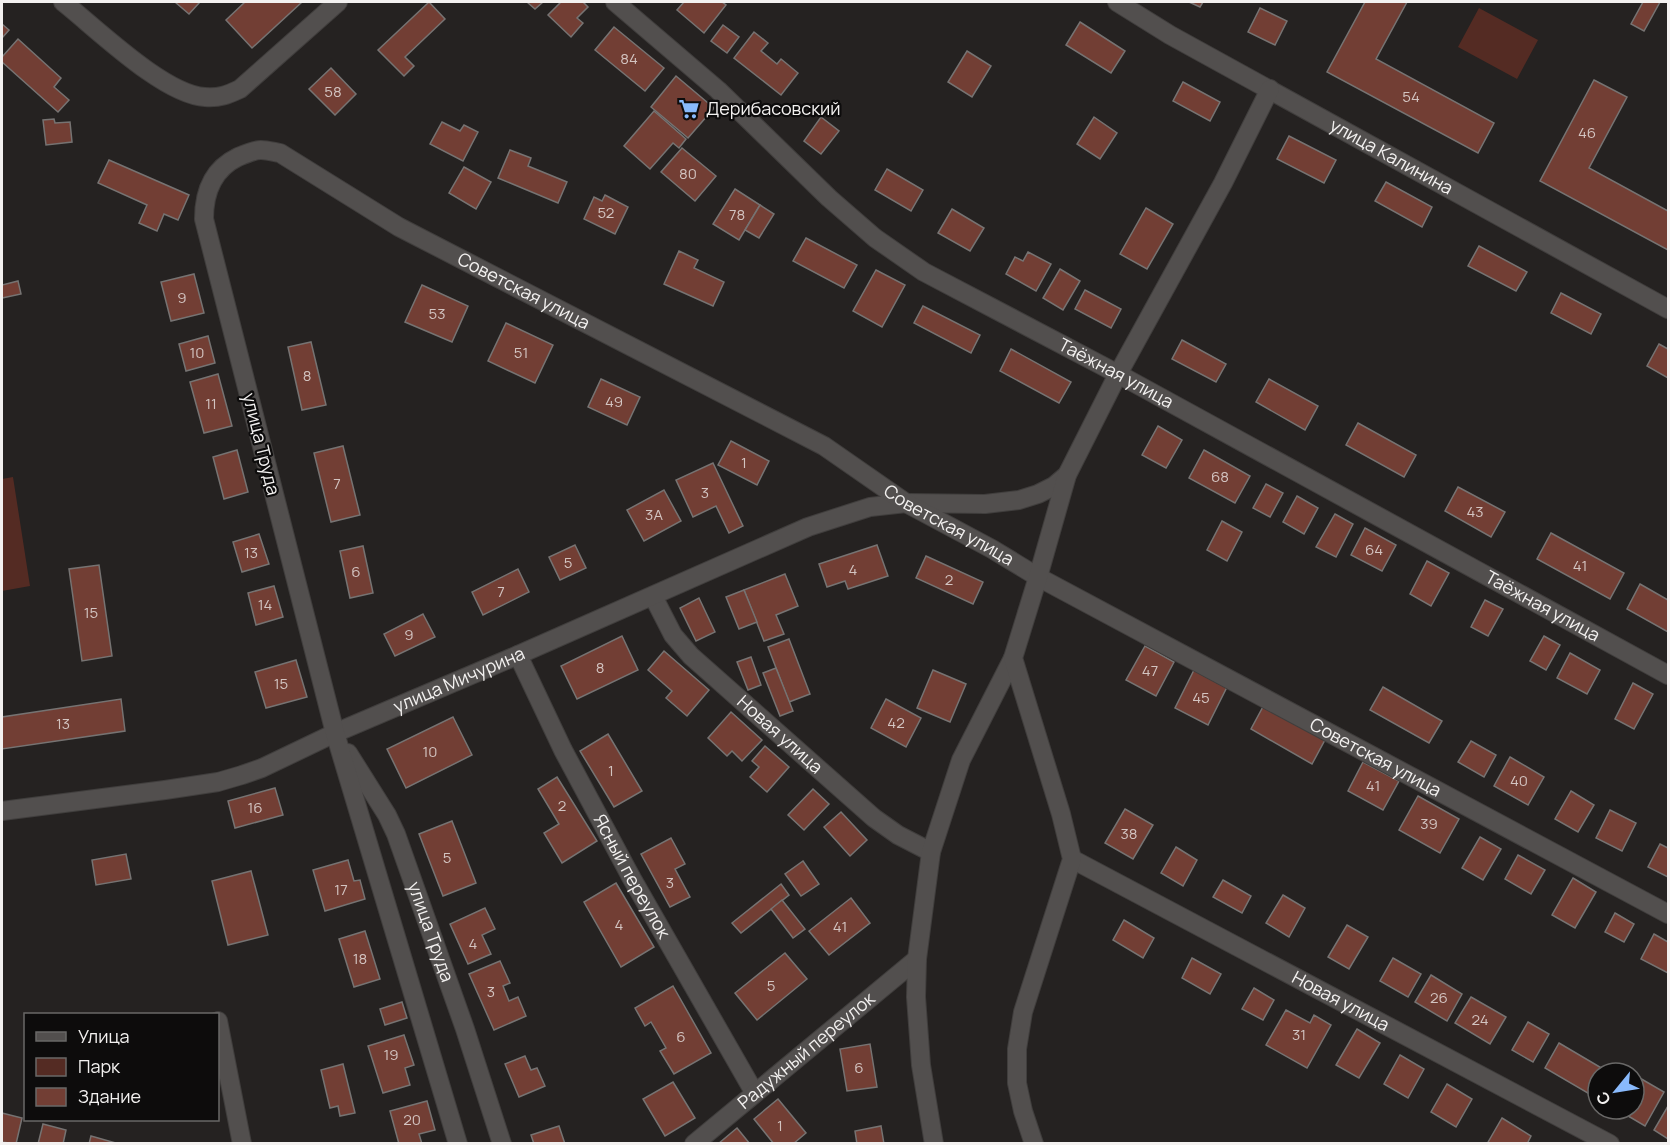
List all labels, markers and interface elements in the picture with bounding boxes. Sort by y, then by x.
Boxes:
house number: 84 [620,48,638,69]
house number: 58 [324,81,342,102]
house number: 54 [1402,86,1420,107]
place label: Дерибасовский [706,96,841,120]
supermarket icon: Дерибасовский [677,97,701,121]
street label: улица Калинина [1326,112,1458,199]
house number: 46 [1578,122,1596,143]
house number: 80 [679,163,697,184]
house number: 52 [598,202,614,223]
house number: 78 [729,204,745,225]
street label: Советская улица [454,246,594,334]
house number: 9 [177,287,187,308]
house number: 53 [429,303,445,324]
street label: Таёжная улица [1055,332,1178,413]
house number: 10 [190,342,205,363]
house number: 51 [514,342,528,363]
house number: 8 [303,365,311,386]
street label: улица Труда [238,390,286,497]
house number: 49 [605,391,623,412]
house number: 11 [205,393,217,414]
house number: 1 [741,452,747,473]
house number: 68 [1211,466,1229,487]
house number: 7 [333,473,341,494]
street label: Советская улица [879,478,1019,571]
house number: 3 [701,482,709,503]
house number: 43 [1466,501,1484,522]
house number: 3А [645,504,663,525]
house number: 64 [1365,539,1383,560]
house number: 13 [244,542,258,563]
house number: 5 [564,552,572,573]
house number: 41 [1573,555,1587,576]
house number: 4 [849,559,858,580]
house number: 6 [351,561,361,582]
street label: Таёжная улица [1481,564,1605,647]
house number: 2 [945,569,953,590]
house number: 7 [497,581,505,602]
house number: 14 [258,594,272,615]
house number: 15 [84,602,98,623]
house number: 9 [404,624,414,645]
street label: улица Мичурина [389,641,528,718]
house number: 8 [596,657,604,678]
house number: 47 [1142,660,1158,681]
house number: 15 [274,673,288,694]
house number: 45 [1192,687,1210,708]
street label: Новая улица [732,689,828,778]
house number: 42 [887,712,905,733]
street label: Советская улица [1306,712,1446,802]
house number: 13 [56,713,70,734]
house number: 10 [423,741,438,762]
house number: 1 [608,760,614,781]
house number: 40 [1510,770,1528,791]
house number: 41 [1366,775,1380,796]
house number: 2 [558,795,566,816]
house number: 16 [247,797,263,818]
street label: Ясный переулок [588,810,677,943]
house number: 39 [1420,813,1438,834]
house number: 38 [1120,823,1138,844]
house number: 5 [443,847,451,868]
house number: 3 [666,872,674,893]
street label: улица Труда [403,878,460,985]
house number: 17 [334,879,348,900]
house number: 4 [615,914,624,935]
house number: 41 [833,916,847,937]
house number: 4 [469,933,478,954]
house number: 18 [353,948,367,969]
street label: Новая улица [1288,965,1394,1036]
house number: 5 [767,975,775,996]
house number: 3 [487,981,495,1002]
street label: Радужный переулок [732,985,880,1114]
house number: 26 [1430,987,1448,1008]
house number: 24 [1471,1009,1489,1030]
legend [24,1013,219,1121]
text: Улица [78,1024,130,1048]
house number: 31 [1292,1024,1306,1045]
house number: 6 [676,1026,686,1047]
house number: 19 [383,1044,399,1065]
text: Парк [78,1054,121,1078]
house number: 6 [854,1057,864,1078]
north arrow [1586,1061,1646,1121]
text: Здание [78,1084,141,1108]
text: С [1590,1088,1615,1109]
house number: 20 [403,1109,421,1130]
house number: 1 [777,1115,783,1136]

